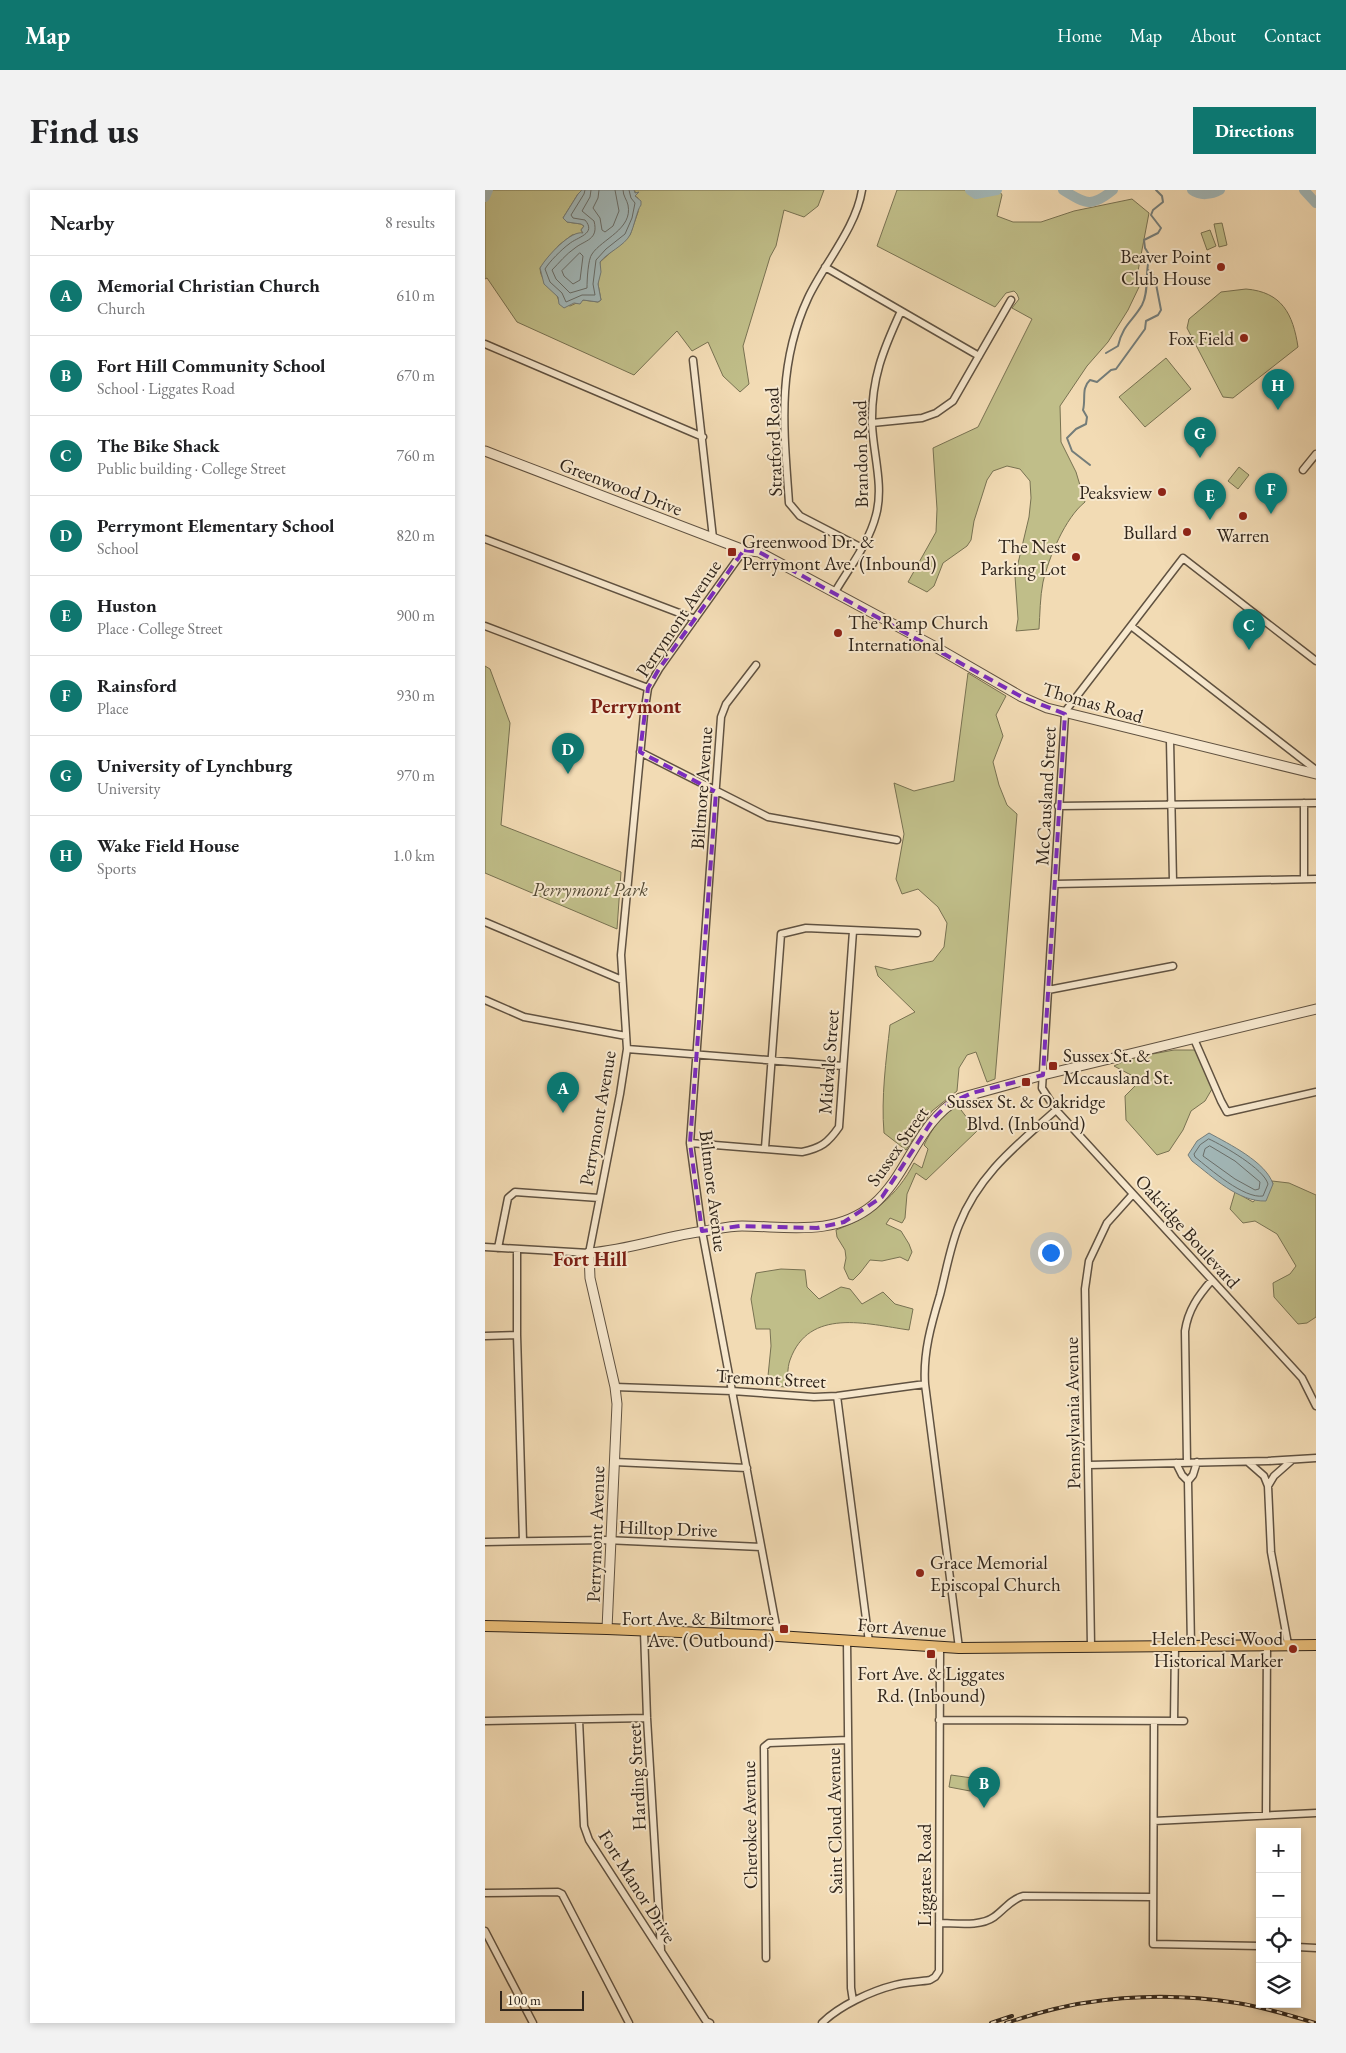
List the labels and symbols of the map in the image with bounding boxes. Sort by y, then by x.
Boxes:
place label: Beaver Point Club House [1120,244,1211,291]
marker: Beaver Point Club House [1215,261,1227,273]
place label: Fox Field [1168,326,1234,351]
marker: Fox Field [1238,332,1250,344]
pin: H [1262,369,1294,410]
street label: Stratford Road [759,387,788,497]
street label: Brandon Road [847,400,874,508]
pin: G [1184,417,1216,458]
street label: Greenwood Drive [556,452,686,521]
pin: F [1255,473,1287,514]
pin: E [1194,479,1226,520]
place label: Peaksview [1079,480,1153,505]
marker: Peaksview [1156,486,1168,498]
marker: Warren [1237,510,1249,522]
place label: Bullard [1123,520,1177,545]
place label: Warren [1216,523,1270,548]
marker: Bullard [1181,526,1193,538]
place label: Greenwood Dr. & Perrymont Ave. (Inbound) [742,529,937,576]
place label: The Nest Parking Lot [980,534,1066,581]
marker: Greenwood Dr. & Perrymont Ave. (Inbound) [726,546,738,558]
marker: The Nest Parking Lot [1070,551,1082,563]
street label: Perrymont Avenue [630,555,727,682]
pin: C [1233,609,1265,650]
place label: The Ramp Church International [848,610,989,657]
marker: The Ramp Church International [832,627,844,639]
street label: Thomas Road [1039,676,1147,729]
district label: Perrymont [591,693,682,719]
street label: Biltmore Avenue [685,726,718,850]
street label: McCausland Street [1029,726,1062,866]
pin: D [552,733,584,774]
park label: Perrymont Park [532,877,648,902]
street label: Midvale Street [812,1009,845,1115]
place label: Sussex St. & Mccausland St. [1063,1043,1173,1090]
street label: Perrymont Avenue [573,1049,622,1187]
marker: Sussex St. & Mccausland St. [1047,1060,1059,1072]
pin: A [547,1072,579,1113]
marker: Sussex St. & Oakridge Blvd. (Inbound) [1020,1076,1032,1088]
place label: Sussex St. & Oakridge Blvd. (Inbound) [947,1089,1105,1136]
street label: Sussex Street [861,1101,934,1191]
street label: Biltmore Avenue [694,1129,733,1253]
street label: Oakridge Boulevard [1130,1169,1246,1294]
your location [1038,1240,1064,1266]
district label: Fort Hill [553,1246,627,1272]
street label: Pennsylvania Avenue [1059,1337,1086,1489]
street label: Tremont Street [715,1363,827,1394]
street label: Perrymont Avenue [581,1465,610,1603]
street label: Hilltop Drive [618,1514,718,1543]
place label: Grace Memorial Episcopal Church [930,1550,1061,1597]
marker: Grace Memorial Episcopal Church [914,1567,926,1579]
place label: Fort Ave. & Biltmore Ave. (Outbound) [622,1606,774,1653]
street label: Fort Avenue [857,1612,947,1643]
marker: Fort Ave. & Biltmore Ave. (Outbound) [778,1623,790,1635]
place label: Helen Pesci Wood Historical Marker [1151,1626,1284,1673]
marker: Helen Pesci Wood Historical Marker [1287,1643,1299,1655]
marker: Fort Ave. & Liggates Rd. (Inbound) [925,1648,937,1660]
place label: Fort Ave. & Liggates Rd. (Inbound) [857,1661,1005,1708]
street label: Harding Street [621,1723,652,1831]
street label: Saint Cloud Avenue [821,1748,848,1894]
street label: Cherokee Avenue [736,1761,763,1889]
pin: B [968,1767,1000,1808]
street label: Liggates Road [912,1823,937,1926]
street label: Fort Manor Drive [593,1825,682,1948]
scale bar [500,1988,584,2011]

